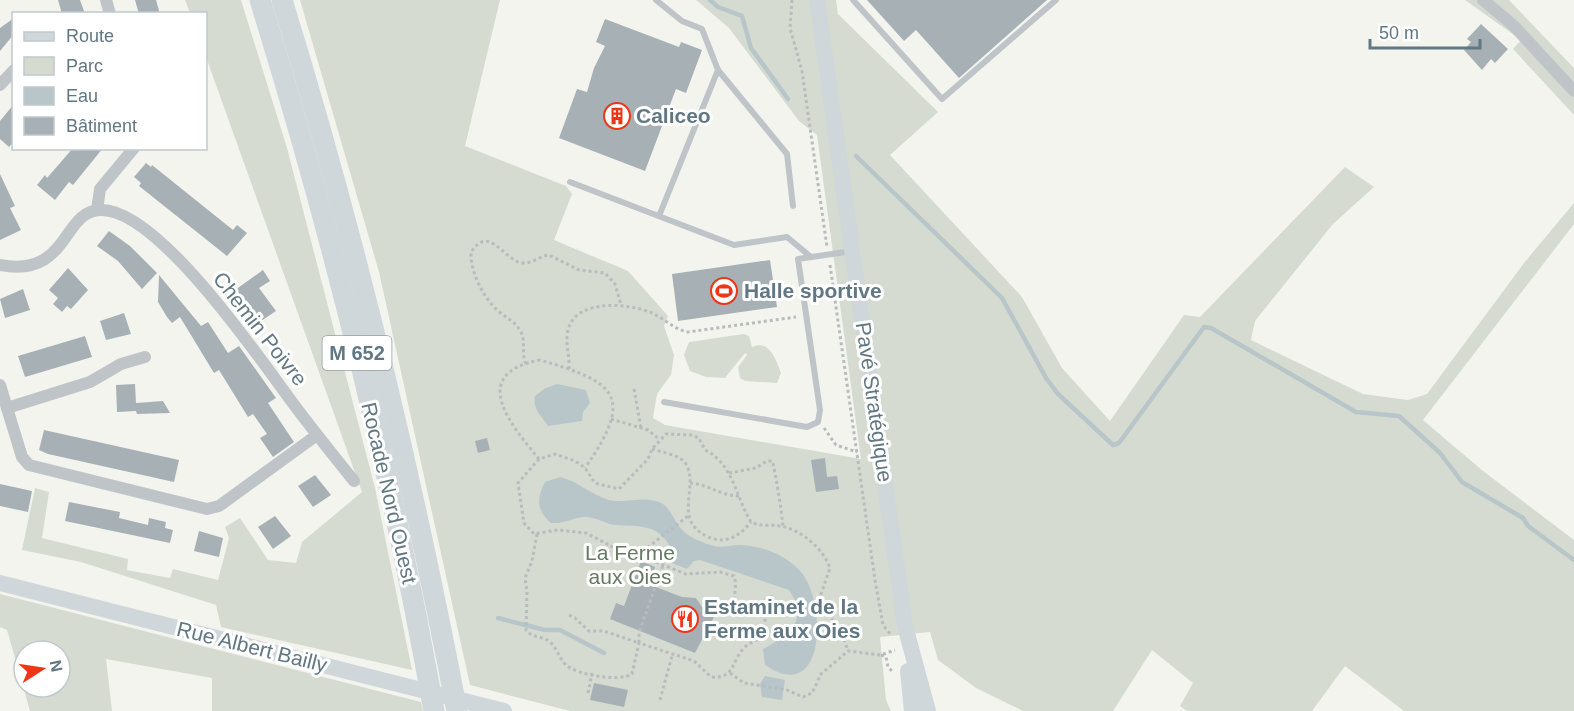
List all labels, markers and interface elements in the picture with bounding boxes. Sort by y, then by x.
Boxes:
legend [12,12,207,150]
scale bar [1370,12,1480,50]
text: 50 m [1379,23,1419,43]
text: Route [66,26,114,46]
text: Parc [66,56,103,76]
text: Eau [66,86,98,106]
building icon: Caliceo [602,101,632,131]
place label: Caliceo [636,104,711,127]
text: Bâtiment [66,116,137,136]
street label: Chemin Poivre [209,267,312,390]
sports icon: Halle sportive [709,276,739,306]
place label: Halle sportive [744,279,882,302]
street label: Pavé Stratégique [852,321,897,483]
road number: M 652 [322,336,392,370]
street label: Rocade Nord Ouest [357,400,422,586]
park label: La Ferme aux Oies [585,541,675,588]
place label: Estaminet de la Ferme aux Oies [704,595,860,642]
restaurant icon: Estaminet de la Ferme aux Oies [670,604,700,634]
street label: Rue Albert Bailly [175,617,330,676]
north arrow [12,639,72,699]
text: N [47,659,66,673]

